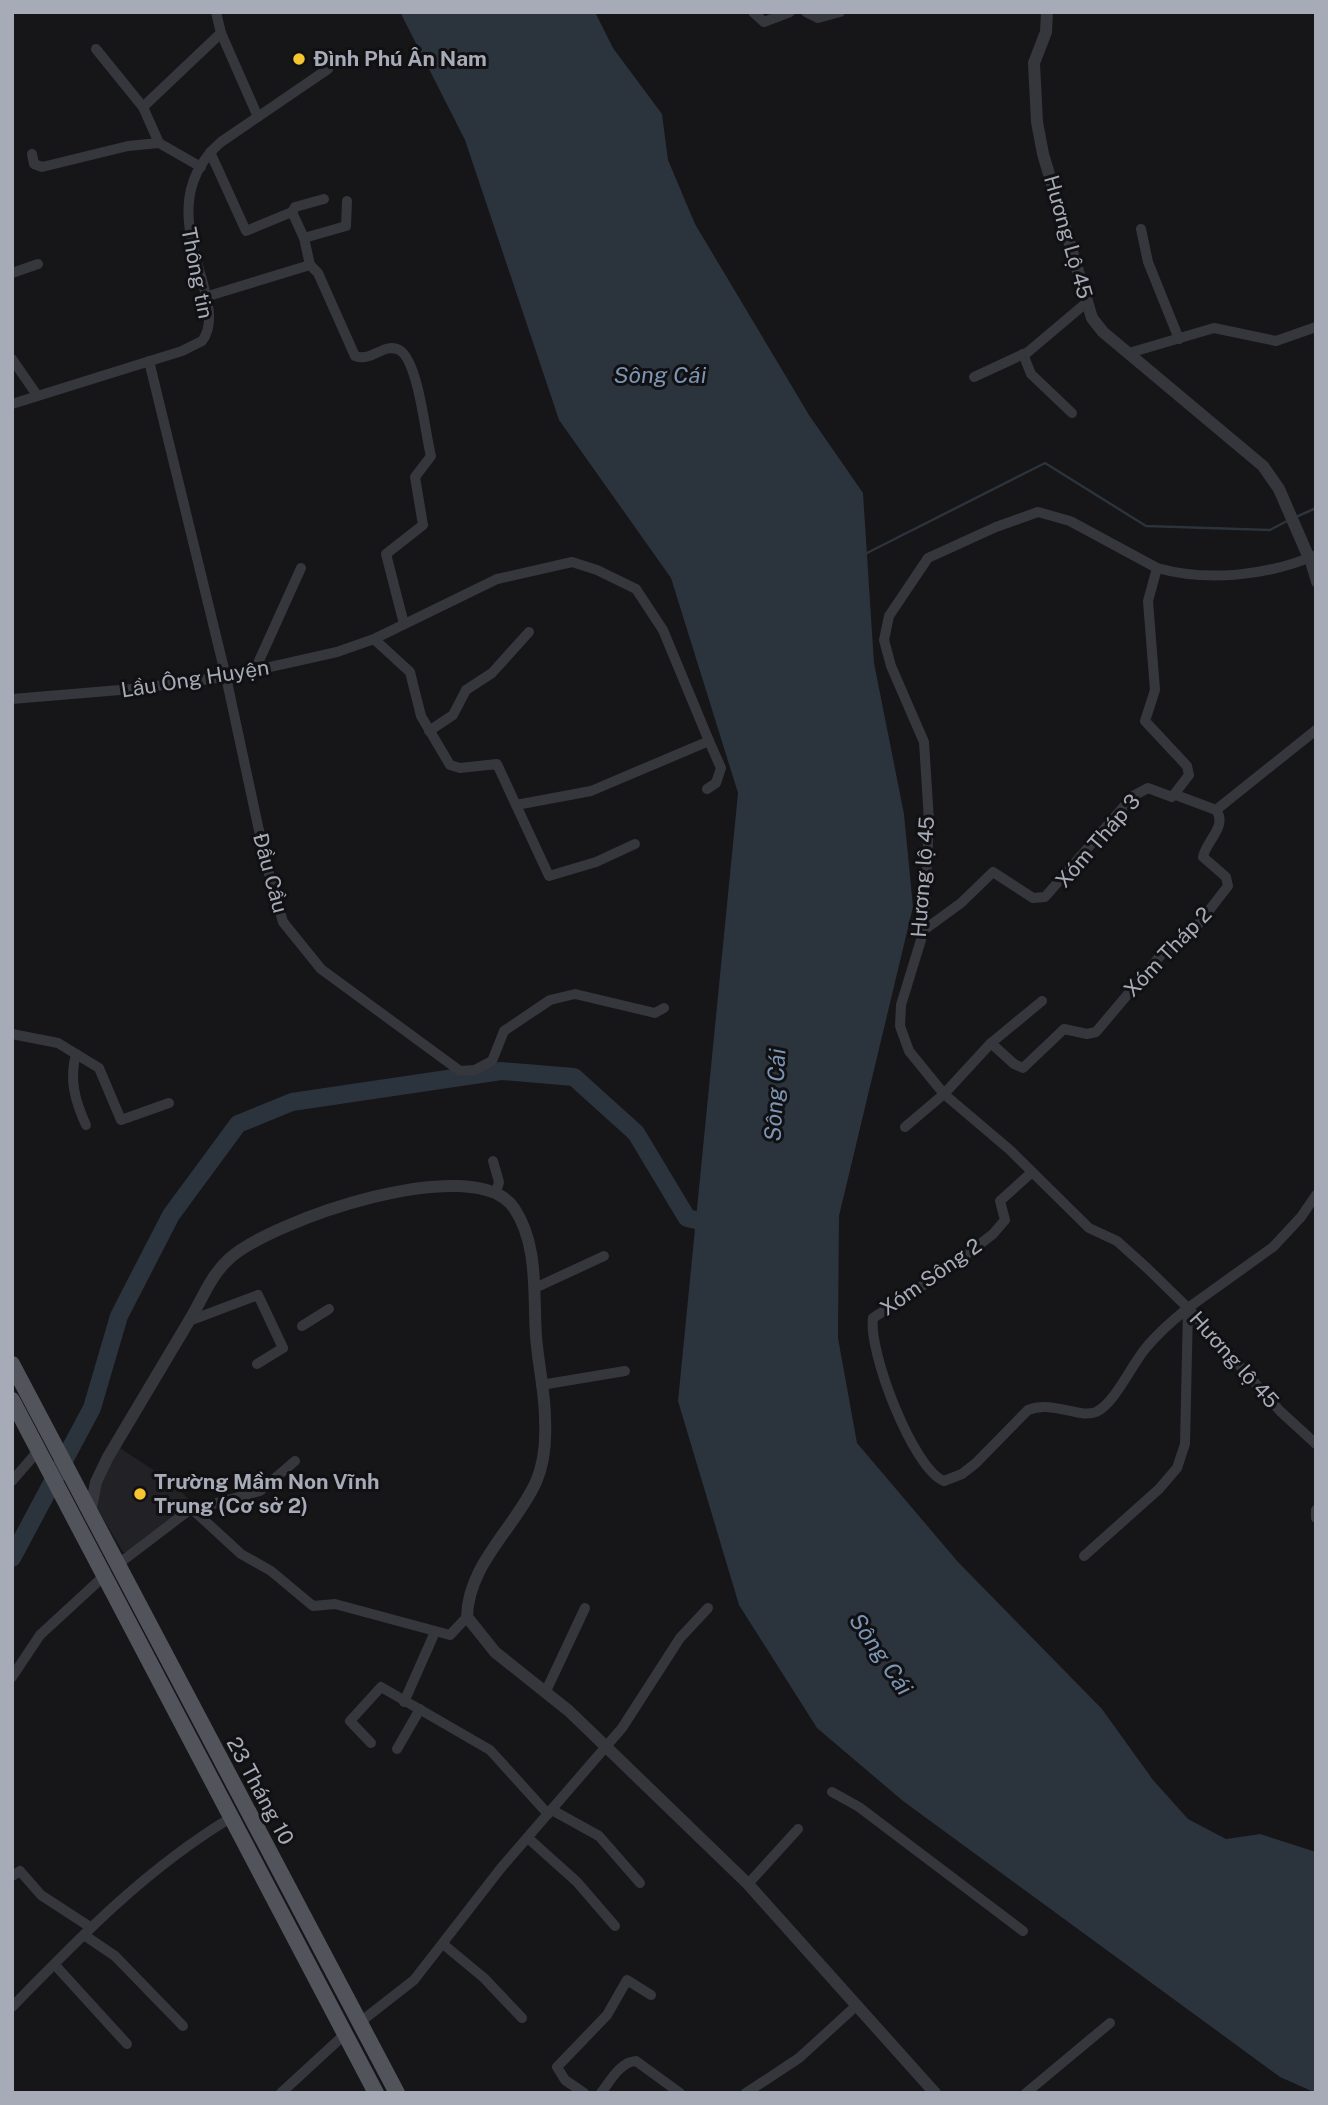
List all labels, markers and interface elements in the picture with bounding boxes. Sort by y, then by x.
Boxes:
place label: Đình Phú Ân Nam [313,46,487,71]
marker: Đình Phú Ân Nam [291,51,307,67]
street label: Hương Lộ 45 [1039,172,1098,301]
street label: Thông tin [176,225,219,321]
water label: Sông Cái [613,361,707,388]
street label: Lầu Ông Huyện [119,654,271,703]
street label: Xóm Tháp 3 [1050,789,1145,893]
street label: Hương lộ 45 [906,816,939,938]
street label: Đầu Cầu [248,830,293,916]
street label: Xóm Tháp 2 [1119,902,1217,1002]
water label: Sông Cái [759,1047,790,1142]
street label: Xóm Sông 2 [875,1233,986,1321]
street label: Hương lộ 45 [1184,1306,1284,1413]
place label: Trường Mầm Non Vĩnh Trung (Cơ sở 2) [154,1469,379,1518]
marker: Trường Mầm Non Vĩnh Trung (Cơ sở 2) [132,1486,148,1502]
water label: Sông Cái [844,1608,919,1700]
street label: 23 Tháng 10 [222,1732,299,1849]

